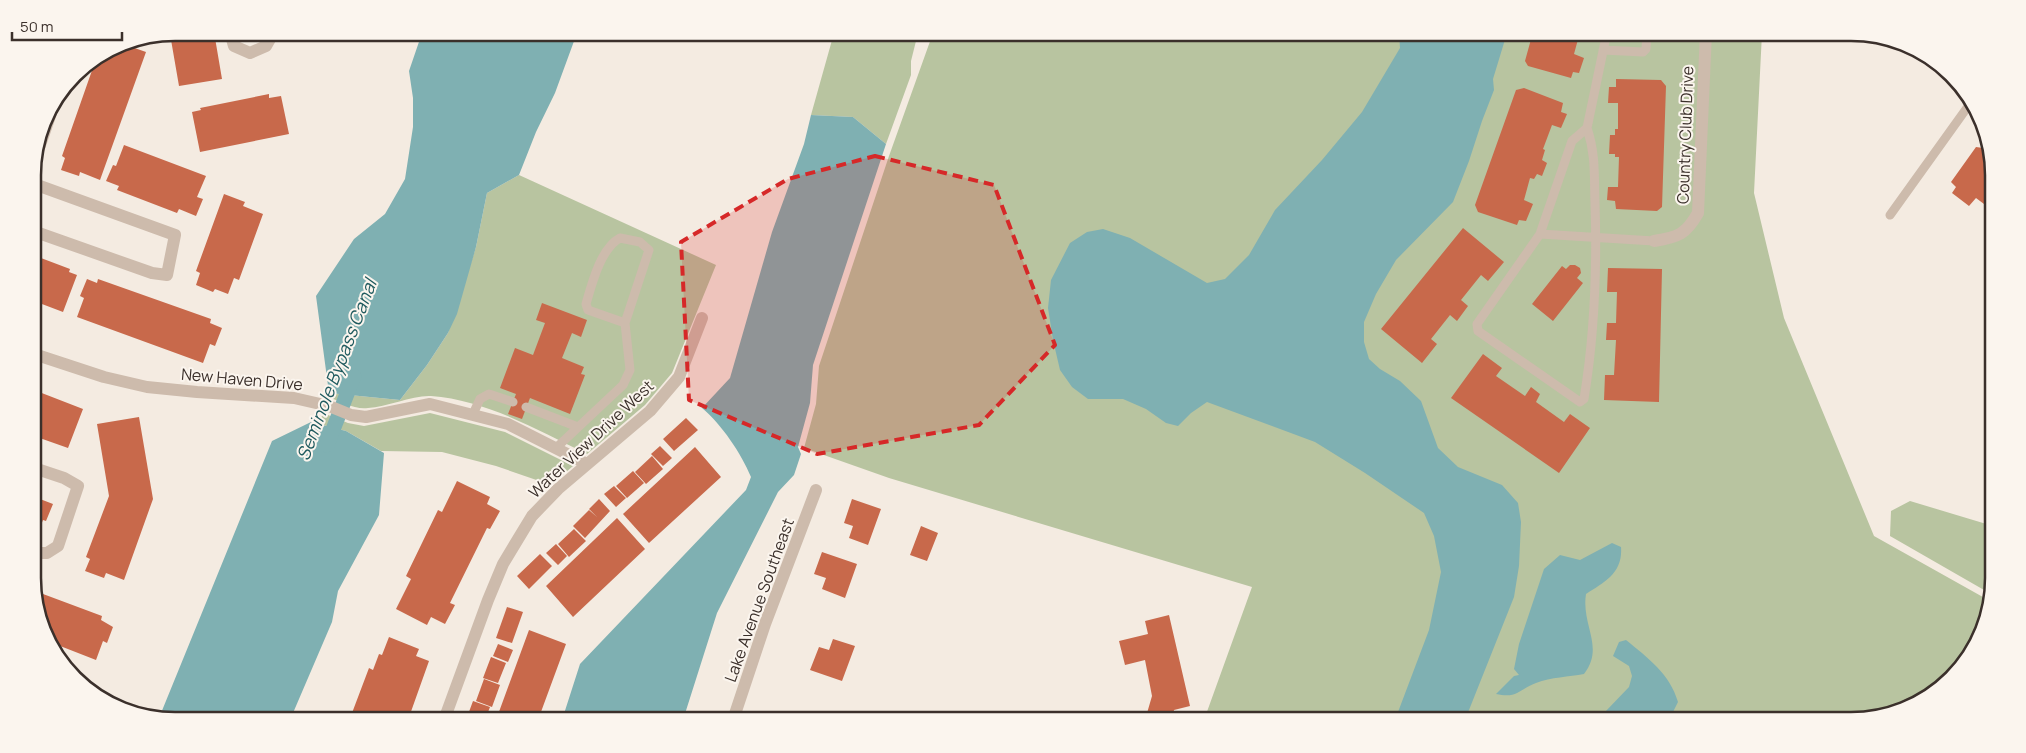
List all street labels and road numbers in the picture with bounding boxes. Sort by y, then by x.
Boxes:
street label: Country Club Drive [1672,65,1698,205]
street label: New Haven Drive [180,363,304,395]
street label: Water View Drive West [524,375,658,503]
street label: Lake Avenue Southeast [719,515,799,685]

